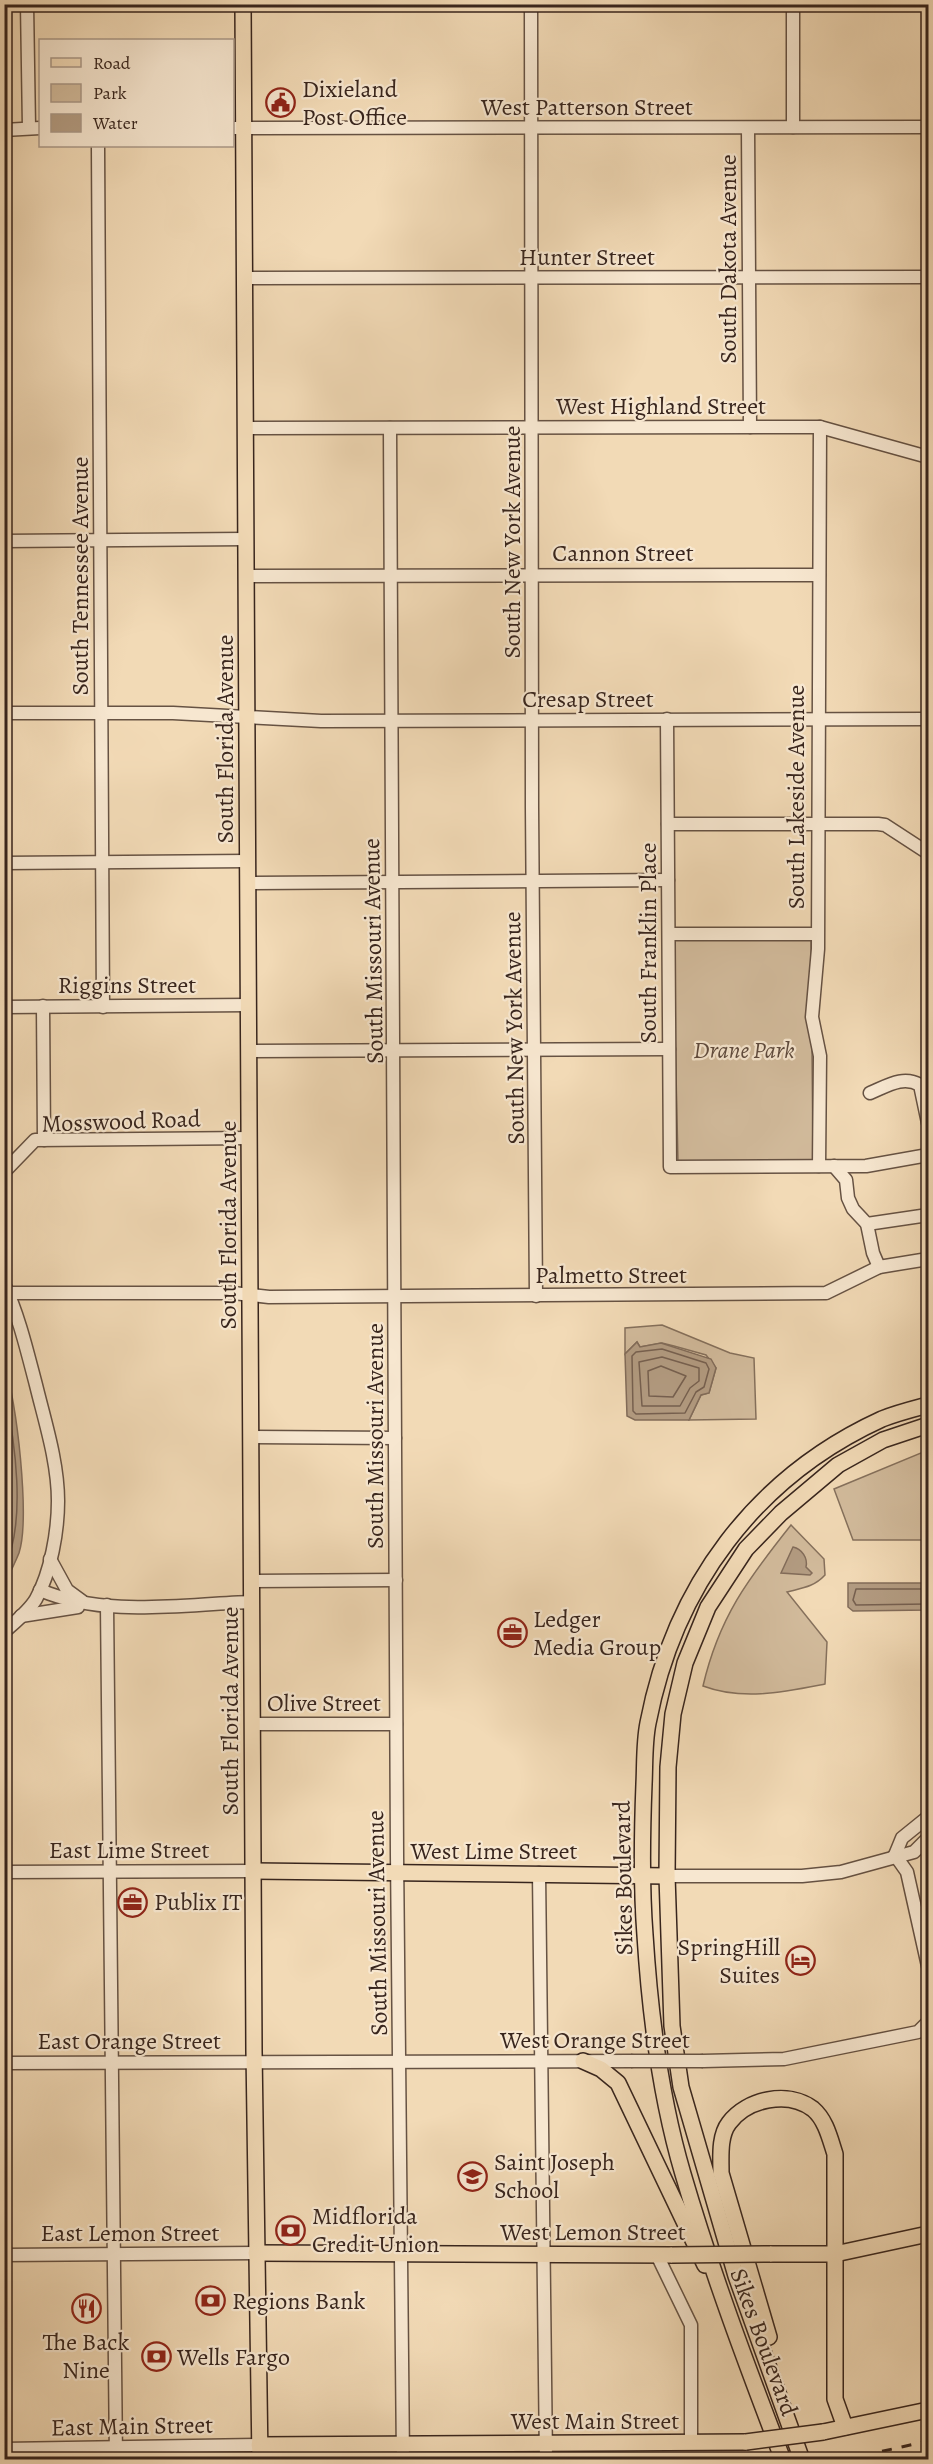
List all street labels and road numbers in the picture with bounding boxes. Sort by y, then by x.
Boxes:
street label: West Patterson Street [480,91,693,123]
street label: South Dakota Avenue [712,154,744,364]
street label: Hunter Street [519,241,655,273]
street label: West Highland Street [555,390,766,422]
street label: South New York Avenue [496,425,528,659]
street label: South Tennessee Avenue [64,456,96,696]
street label: Cannon Street [552,537,694,569]
street label: South Florida Avenue [209,634,241,844]
street label: Cresap Street [522,683,654,715]
street label: South Lakeside Avenue [780,685,812,909]
street label: South Missouri Avenue [355,838,391,1064]
street label: South Franklin Place [632,842,664,1044]
street label: South New York Avenue [496,911,532,1145]
street label: Riggins Street [58,969,196,1001]
street label: Mosswood Road [41,1102,201,1140]
street label: South Florida Avenue [212,1120,244,1330]
street label: Palmetto Street [535,1259,687,1291]
street label: South Missouri Avenue [359,1323,391,1549]
street label: South Florida Avenue [214,1606,246,1816]
street label: Olive Street [267,1687,381,1719]
street label: Sikes Boulevard [606,1800,640,1956]
street label: South Missouri Avenue [359,1810,395,2036]
street label: East Lime Street [49,1834,209,1866]
street label: West Lime Street [409,1835,578,1867]
street label: West Orange Street [499,2024,690,2056]
street label: East Orange Street [37,2025,221,2057]
street label: West Lemon Street [499,2216,686,2248]
street label: East Lemon Street [41,2217,220,2249]
street label: Sikes Boulevard [722,2264,806,2420]
street label: West Main Street [510,2405,679,2437]
street label: East Main Street [51,2409,213,2443]

